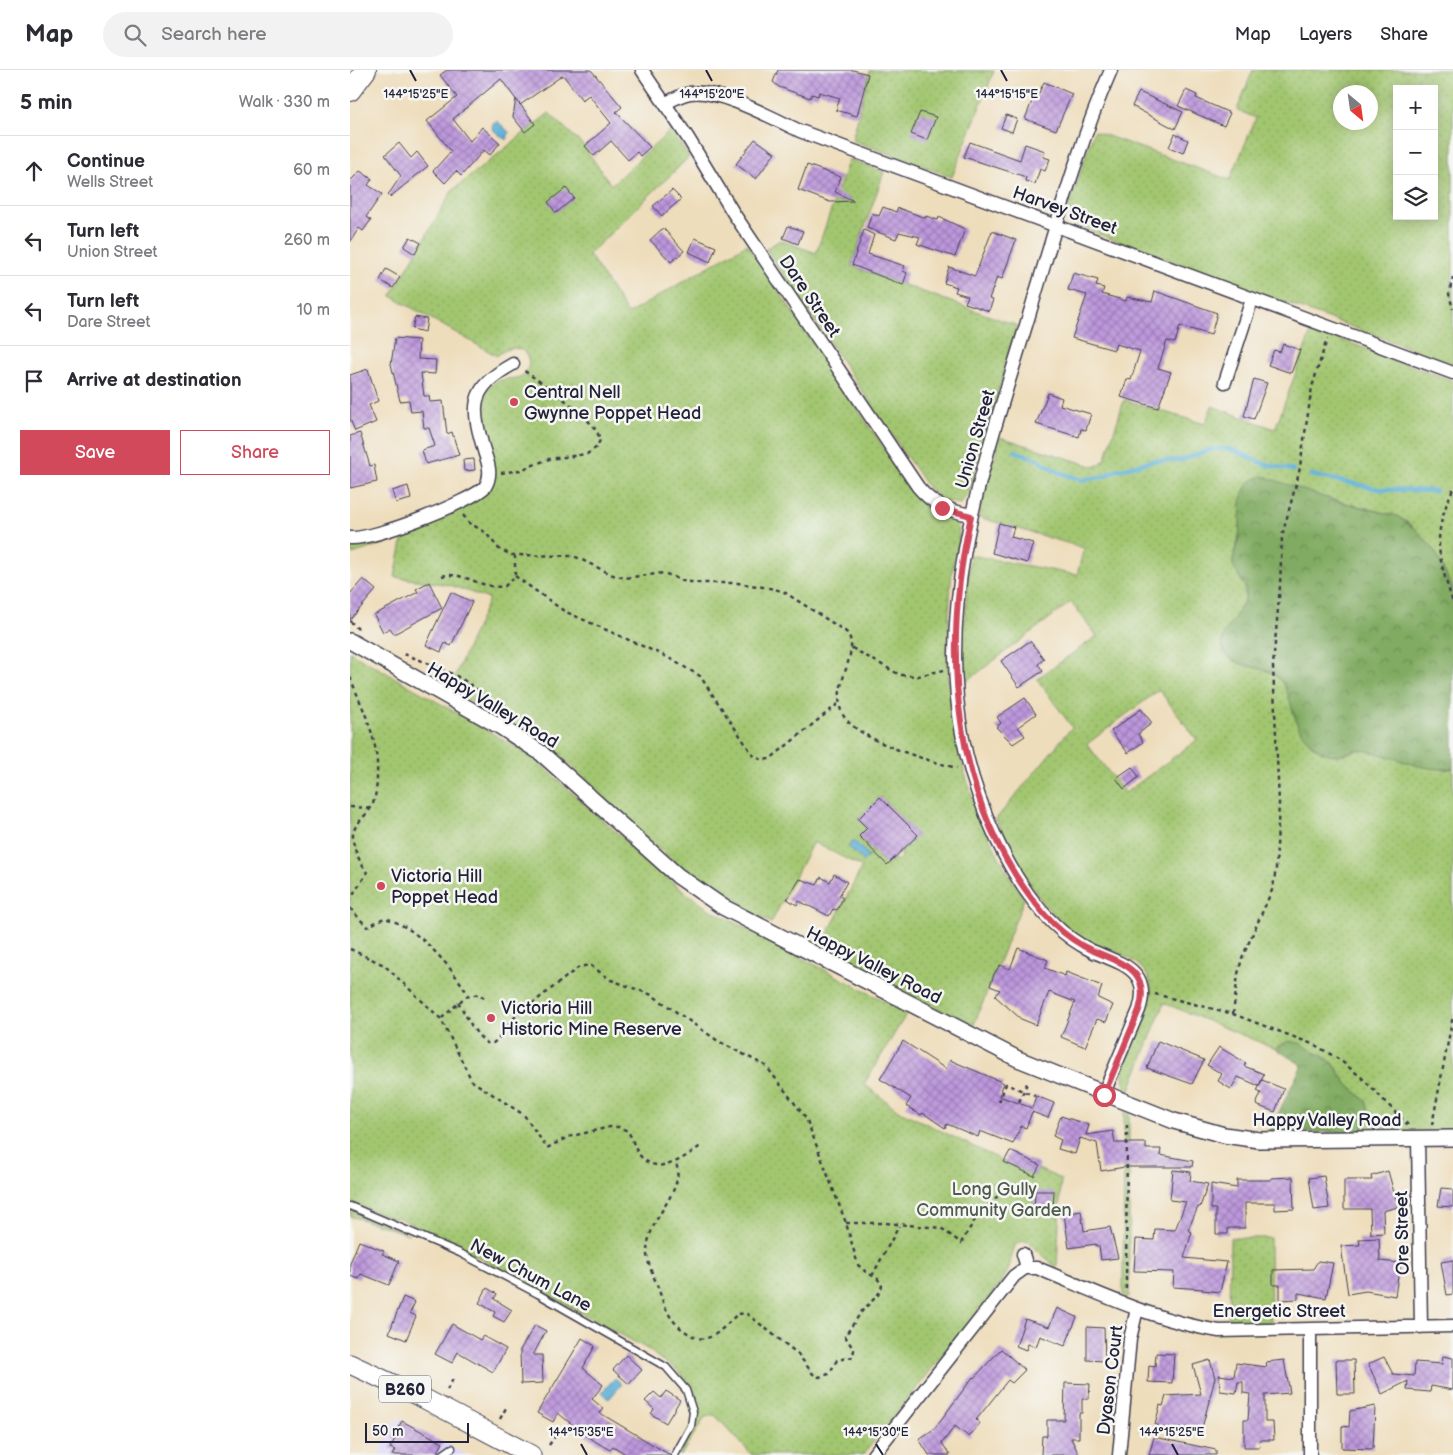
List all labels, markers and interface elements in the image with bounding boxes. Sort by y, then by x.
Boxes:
search box [103,12,453,57]
text: Map [25,20,73,49]
icon: search [121,21,149,49]
text: Search here [161,23,267,46]
text: Map [1235,24,1271,45]
text: Layers [1299,24,1352,45]
text: Share [1380,24,1428,45]
north arrow [1333,85,1378,130]
map controls [1393,85,1438,220]
button: + [1393,85,1438,130]
text: 144°15'25"E [384,87,449,102]
text: 144°15'20"E [679,87,745,102]
text: 144°15'15"E [976,87,1038,102]
text: 5 min [20,90,73,115]
text: Walk · 330 m [239,93,330,112]
button: − [1393,130,1438,175]
text: Continue [67,150,145,173]
icon: ahead [20,157,48,185]
text: 60 m [293,161,330,180]
text: Wells Street [67,173,153,192]
button: layers [1393,175,1438,220]
street label: Harvey Street [1010,182,1120,239]
text: Turn left [67,220,139,243]
icon: left [20,227,48,255]
text: 260 m [284,231,330,250]
text: Union Street [67,243,158,262]
street label: Dare Street [775,252,845,341]
text: Turn left [67,290,139,313]
icon: left [20,297,48,325]
text: 10 m [297,301,330,320]
text: Dare Street [67,313,150,332]
icon: arrive [20,367,48,395]
text: Arrive at destination [67,369,242,392]
place label: Central Nell Gwynne Poppet Head [524,382,701,424]
street label: Union Street [951,387,1000,491]
marker: Central Nell Gwynne Poppet Head [508,396,520,408]
button: Save [20,430,170,475]
button: Share [180,430,330,475]
route end [931,497,954,520]
street label: Happy Valley Road [424,658,562,753]
place label: Victoria Hill Poppet Head [391,866,498,908]
marker: Victoria Hill Poppet Head [375,880,387,892]
street label: Happy Valley Road [803,922,945,1009]
place label: Victoria Hill Historic Mine Reserve [501,998,682,1040]
marker: Victoria Hill Historic Mine Reserve [485,1012,497,1024]
route start [1093,1084,1116,1107]
street label: Happy Valley Road [1253,1110,1401,1131]
park label: Long Gully Community Garden [916,1179,1072,1221]
street label: Ore Street [1391,1190,1414,1275]
street label: New Chum Lane [466,1235,595,1316]
street label: Energetic Street [1212,1301,1346,1322]
street label: Dyason Court [1093,1324,1128,1436]
road number: B260 [379,1376,431,1402]
scale bar [365,1420,469,1443]
text: 50 m [372,1423,404,1440]
text: 144°15'35"E [548,1425,614,1440]
text: 144°15'30"E [843,1425,909,1440]
text: 144°15'25"E [1140,1425,1205,1440]

